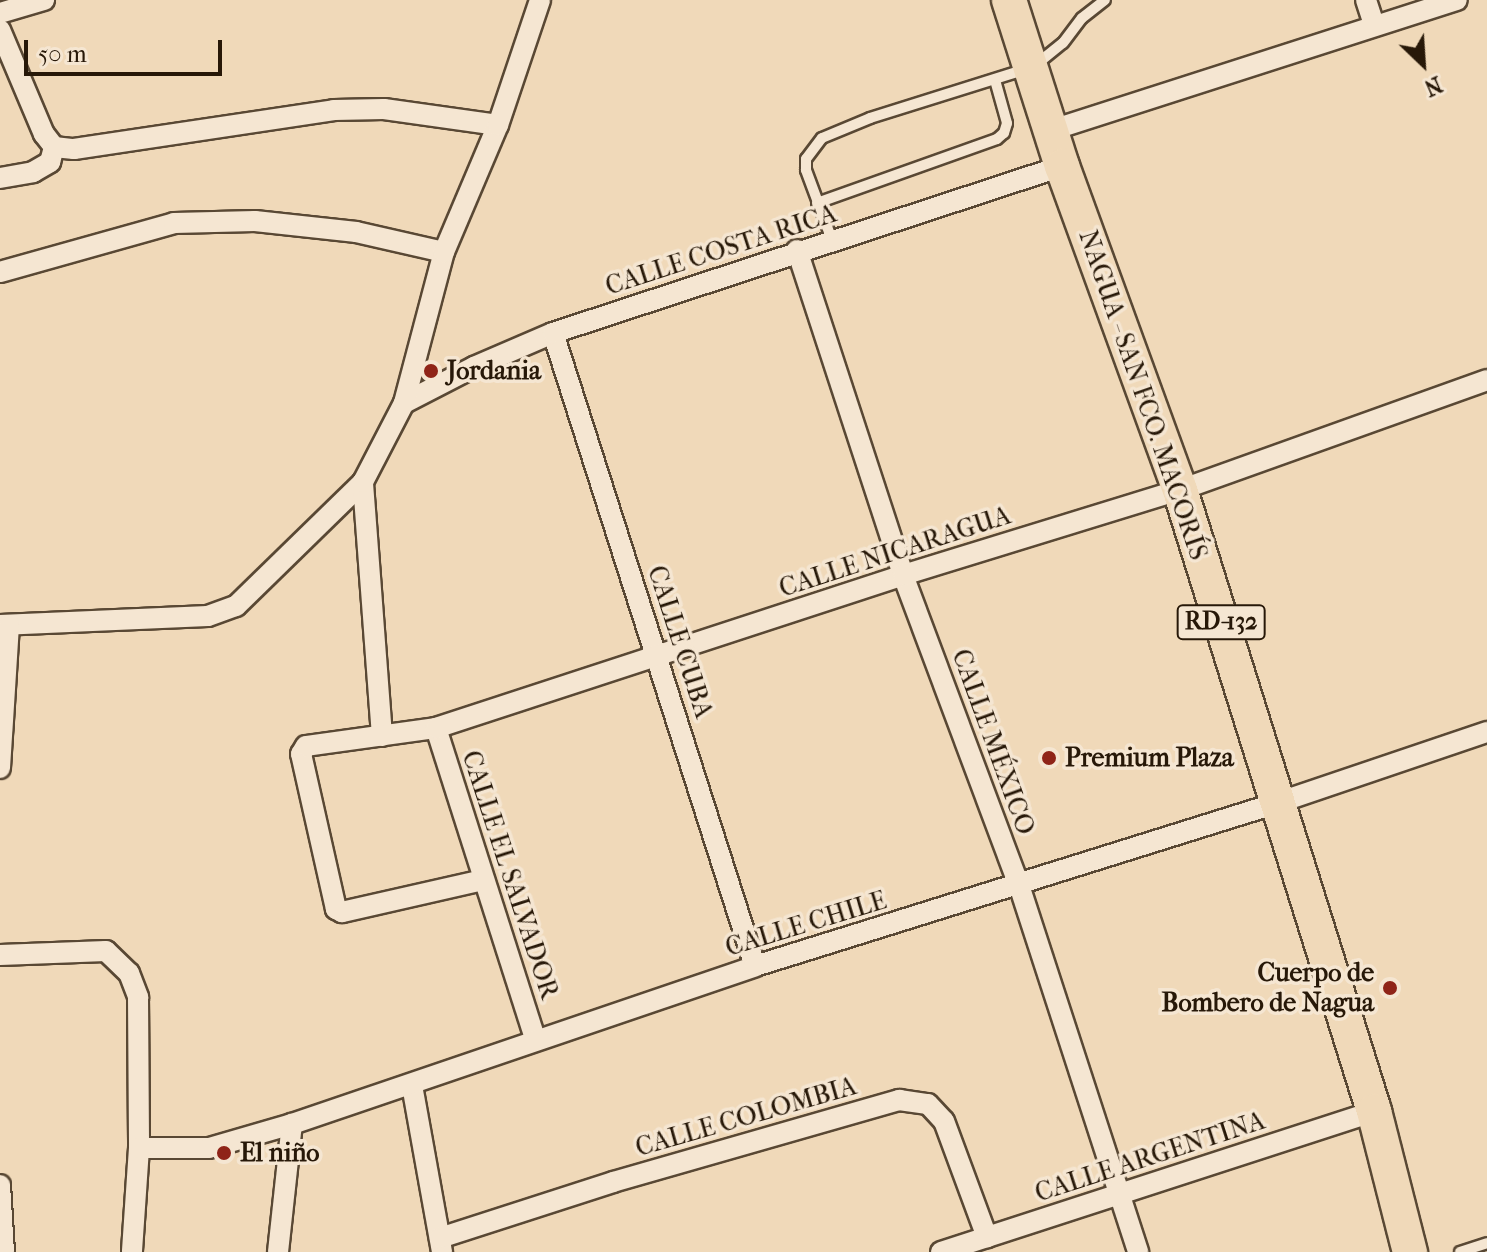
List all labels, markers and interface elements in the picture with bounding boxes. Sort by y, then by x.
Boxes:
scale bar [28,24,226,74]
north arrow [1383,24,1463,104]
text: 50 m [38,40,87,68]
text: N [1420,70,1446,101]
street label: CALLE COSTA RICA [602,198,840,302]
street label: NAGUA - SAN FCO. MACORÍS [1072,226,1214,564]
place label: Jordania [447,355,541,387]
marker: Jordania [422,362,440,380]
street label: CALLE NICARAGUA [775,500,1015,604]
street label: CALLE CUBA [641,562,719,722]
road number: RD-132 [1175,602,1267,642]
street label: CALLE MÉXICO [945,645,1041,839]
place label: Premium Plaza [1065,742,1234,774]
street label: CALLE EL SALVADOR [455,747,565,1003]
marker: Premium Plaza [1040,749,1058,767]
street label: CALLE CHILE [722,885,890,963]
place label: Cuerpo de Bombero de Nagua [1162,957,1374,1018]
marker: Cuerpo de Bombero de Nagua [1381,979,1399,997]
street label: CALLE COLOMBIA [632,1071,860,1163]
street label: CALLE ARGENTINA [1031,1105,1269,1209]
place label: El niño [240,1137,320,1169]
marker: El niño [215,1144,233,1162]

